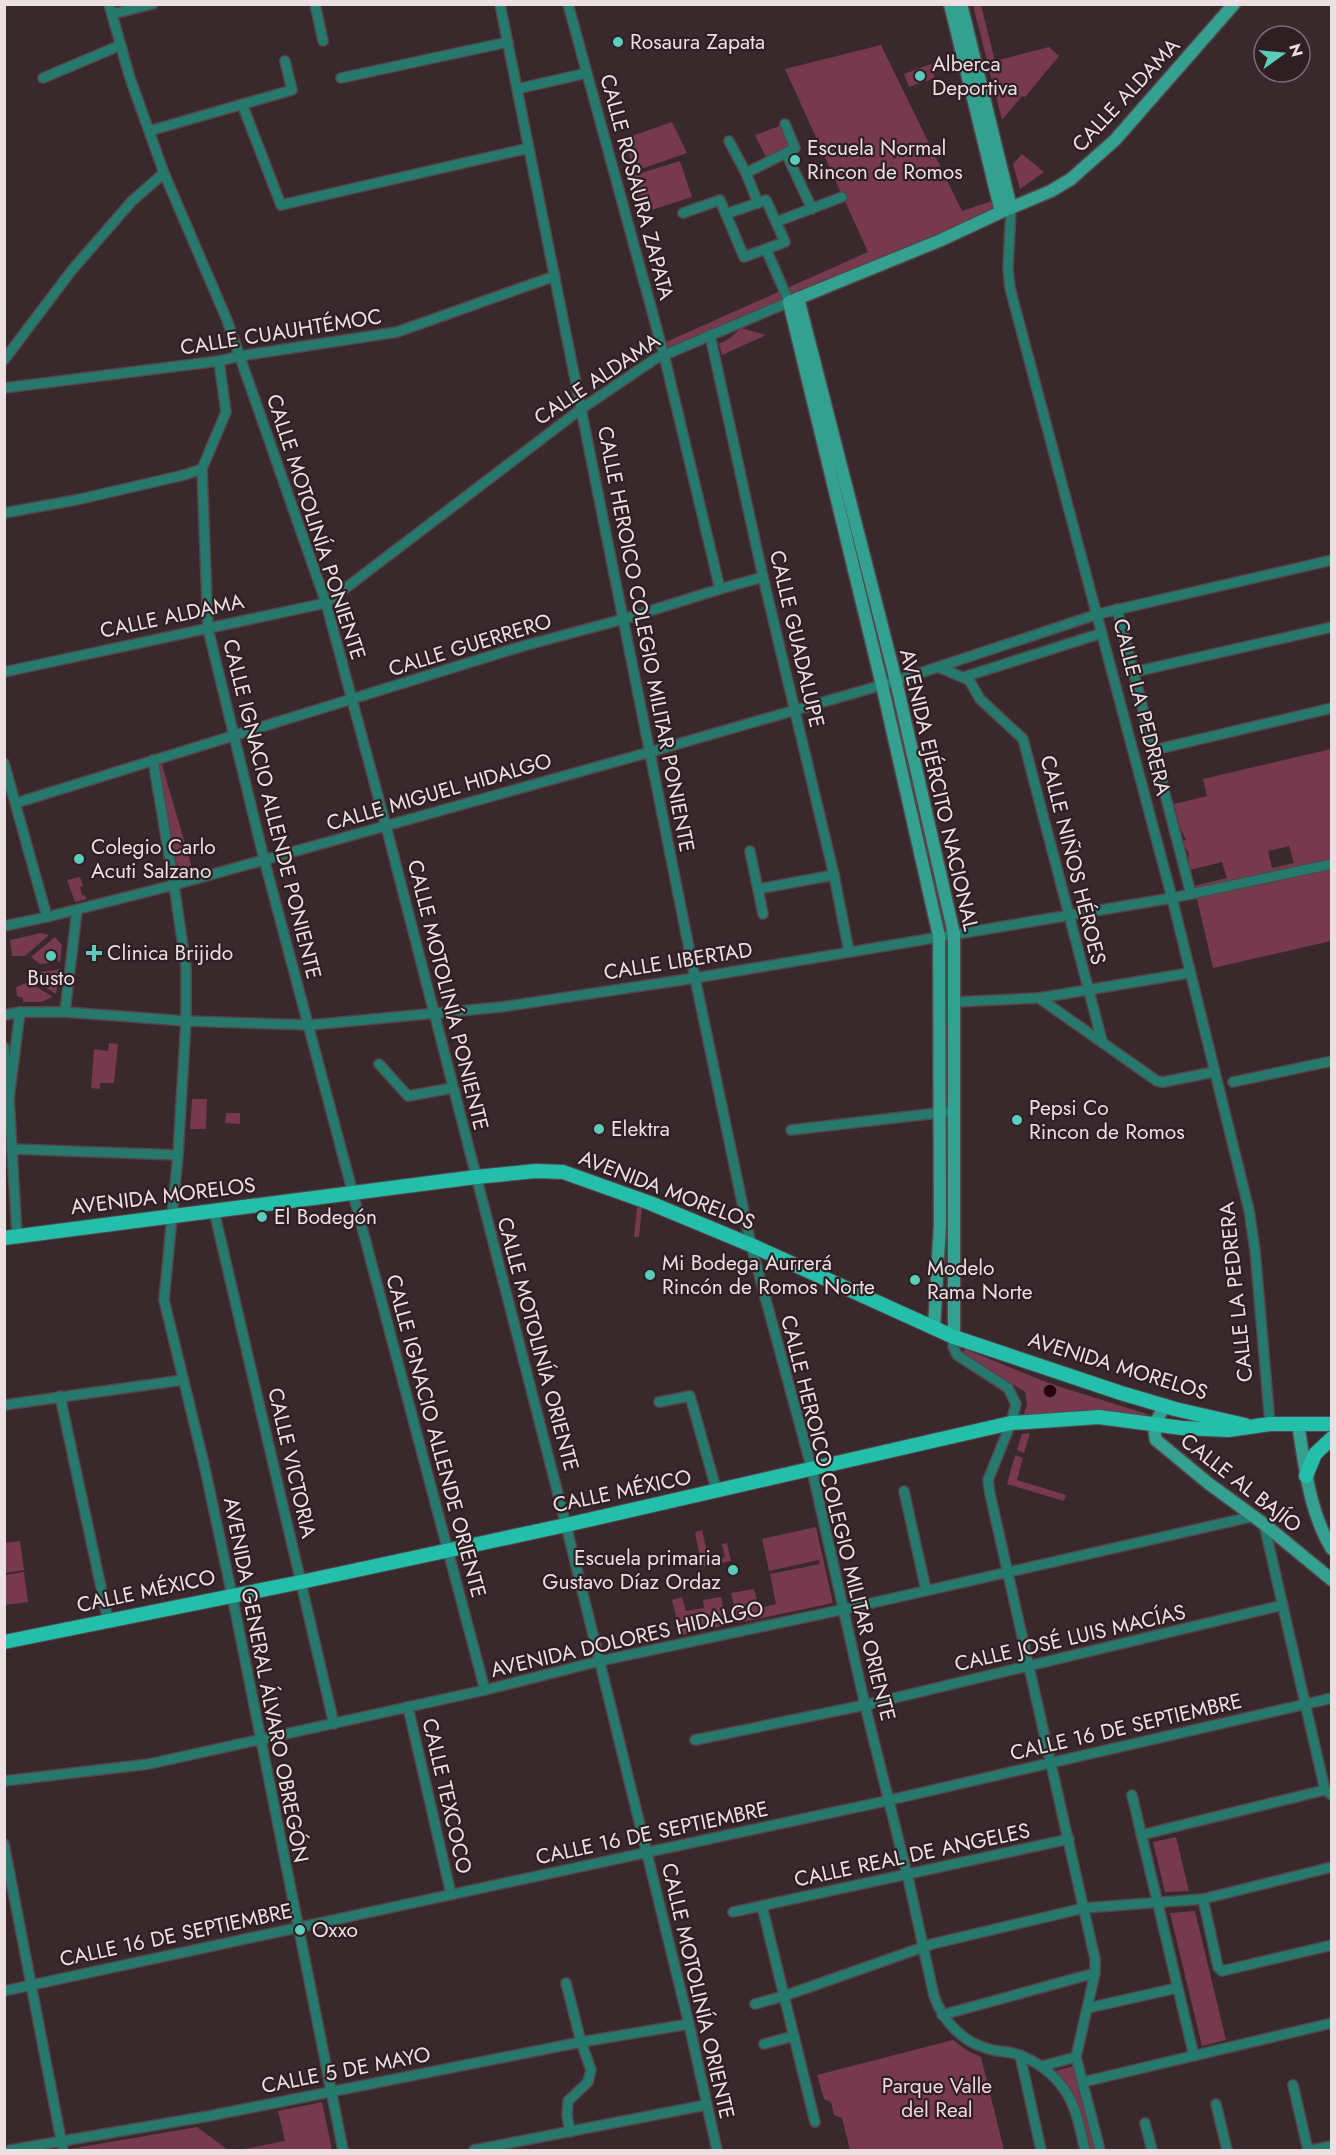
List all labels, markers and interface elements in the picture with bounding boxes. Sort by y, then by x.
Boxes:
north arrow [1252,24,1312,84]
place label: Rosaura Zapata [630,27,765,57]
street label: CALLE ALDAMA [1065,31,1187,159]
marker: Rosaura Zapata [611,35,625,49]
text: N [1283,41,1309,59]
place label: Alberca Deportiva [932,49,1018,103]
marker: Alberca Deportiva [913,69,927,83]
street label: CALLE ROSAURA ZAPATA [592,71,682,303]
place label: Escuela Normal Rincon de Romos [807,133,963,187]
marker: Escuela Normal Rincon de Romos [788,153,802,167]
street label: CALLE CUAUHTÉMOC [178,301,384,363]
street label: CALLE ALDAMA [528,326,666,432]
street label: CALLE MOTOLINÍA PONIENTE [259,390,373,664]
street label: CALLE HEROICO COLEGIO MILITAR PONIENTE [590,423,702,855]
street label: CALLE GUADALUPE [762,547,832,731]
street label: CALLE ALDAMA [97,586,247,646]
street label: CALLE GUERRERO [385,606,555,684]
street label: CALLE LA PEDRERA [1106,615,1179,799]
street label: CALLE IGNACIO ALLENDE PONIENTE [215,636,329,982]
street label: AVENIDA EJÉRCITO NACIONAL [892,646,986,935]
street label: CALLE MIGUEL HIDALGO [323,745,555,839]
street label: CALLE NIÑOS HÉROES [1032,752,1114,968]
place label: Colegio Carlo Acuti Salzano [91,832,216,886]
marker: Colegio Carlo Acuti Salzano [72,852,86,866]
street label: CALLE MOTOLINÍA PONIENTE [400,857,496,1133]
street label: CALLE LIBERTAD [602,934,754,988]
place label: Clinica Brijido [107,938,233,968]
marker: Clinica Brijido [85,944,103,962]
marker: Busto [44,949,58,963]
place label: Busto [27,963,75,993]
place label: Pepsi Co Rincon de Romos [1029,1093,1185,1147]
marker: Pepsi Co Rincon de Romos [1010,1113,1024,1127]
place label: Elektra [611,1114,670,1144]
marker: Elektra [592,1122,606,1136]
street label: AVENIDA MORELOS [575,1143,759,1237]
street label: AVENIDA MORELOS [69,1170,257,1222]
street label: CALLE LA PEDRERA [1212,1200,1260,1384]
place label: El Bodegón [274,1202,377,1232]
marker: El Bodegón [255,1210,269,1224]
street label: CALLE MOTOLINÍA ORIENTE [490,1214,586,1474]
place label: Mi Bodega Aurrerá Rincón de Romos Norte [662,1248,875,1302]
place label: Modelo Rama Norte [927,1253,1033,1307]
marker: Mi Bodega Aurrerá Rincón de Romos Norte [643,1268,657,1282]
street label: CALLE IGNACIO ALLENDE ORIENTE [378,1271,494,1601]
marker: Modelo Rama Norte [908,1273,922,1287]
street label: CALLE HEROICO COLEGIO MILITAR ORIENTE [773,1312,903,1724]
street label: AVENIDA MORELOS [1025,1324,1211,1408]
street label: CALLE VICTORIA [260,1385,324,1541]
street label: CALLE AL BAJÍO [1174,1426,1308,1540]
street label: CALLE MÉXICO [550,1462,694,1520]
street label: AVENIDA GENERAL ÁLVARO OBREGÓN [216,1495,316,1865]
place label: Escuela primaria Gustavo Díaz Ordaz [542,1543,721,1597]
street label: CALLE MÉXICO [74,1562,218,1620]
marker: Escuela primaria Gustavo Díaz Ordaz [726,1563,740,1577]
street label: AVENIDA DOLORES HIDALGO [488,1593,766,1685]
street label: CALLE JOSÉ LUIS MACÍAS [951,1597,1189,1679]
street label: CALLE 16 DE SEPTIEMBRE [1007,1686,1245,1768]
street label: CALLE TEXCOCO [415,1715,479,1877]
street label: CALLE 16 DE SEPTIEMBRE [533,1794,771,1872]
street label: CALLE REAL DE ANGELES [791,1815,1033,1895]
street label: CALLE MOTOLINÍA ORIENTE [654,1860,742,2122]
street label: CALLE 16 DE SEPTIEMBRE [57,1896,295,1974]
place label: Oxxo [312,1915,358,1945]
marker: Oxxo [293,1923,307,1937]
street label: CALLE 5 DE MAYO [259,2039,433,2101]
park label: Parque Valle del Real [882,2071,992,2125]

